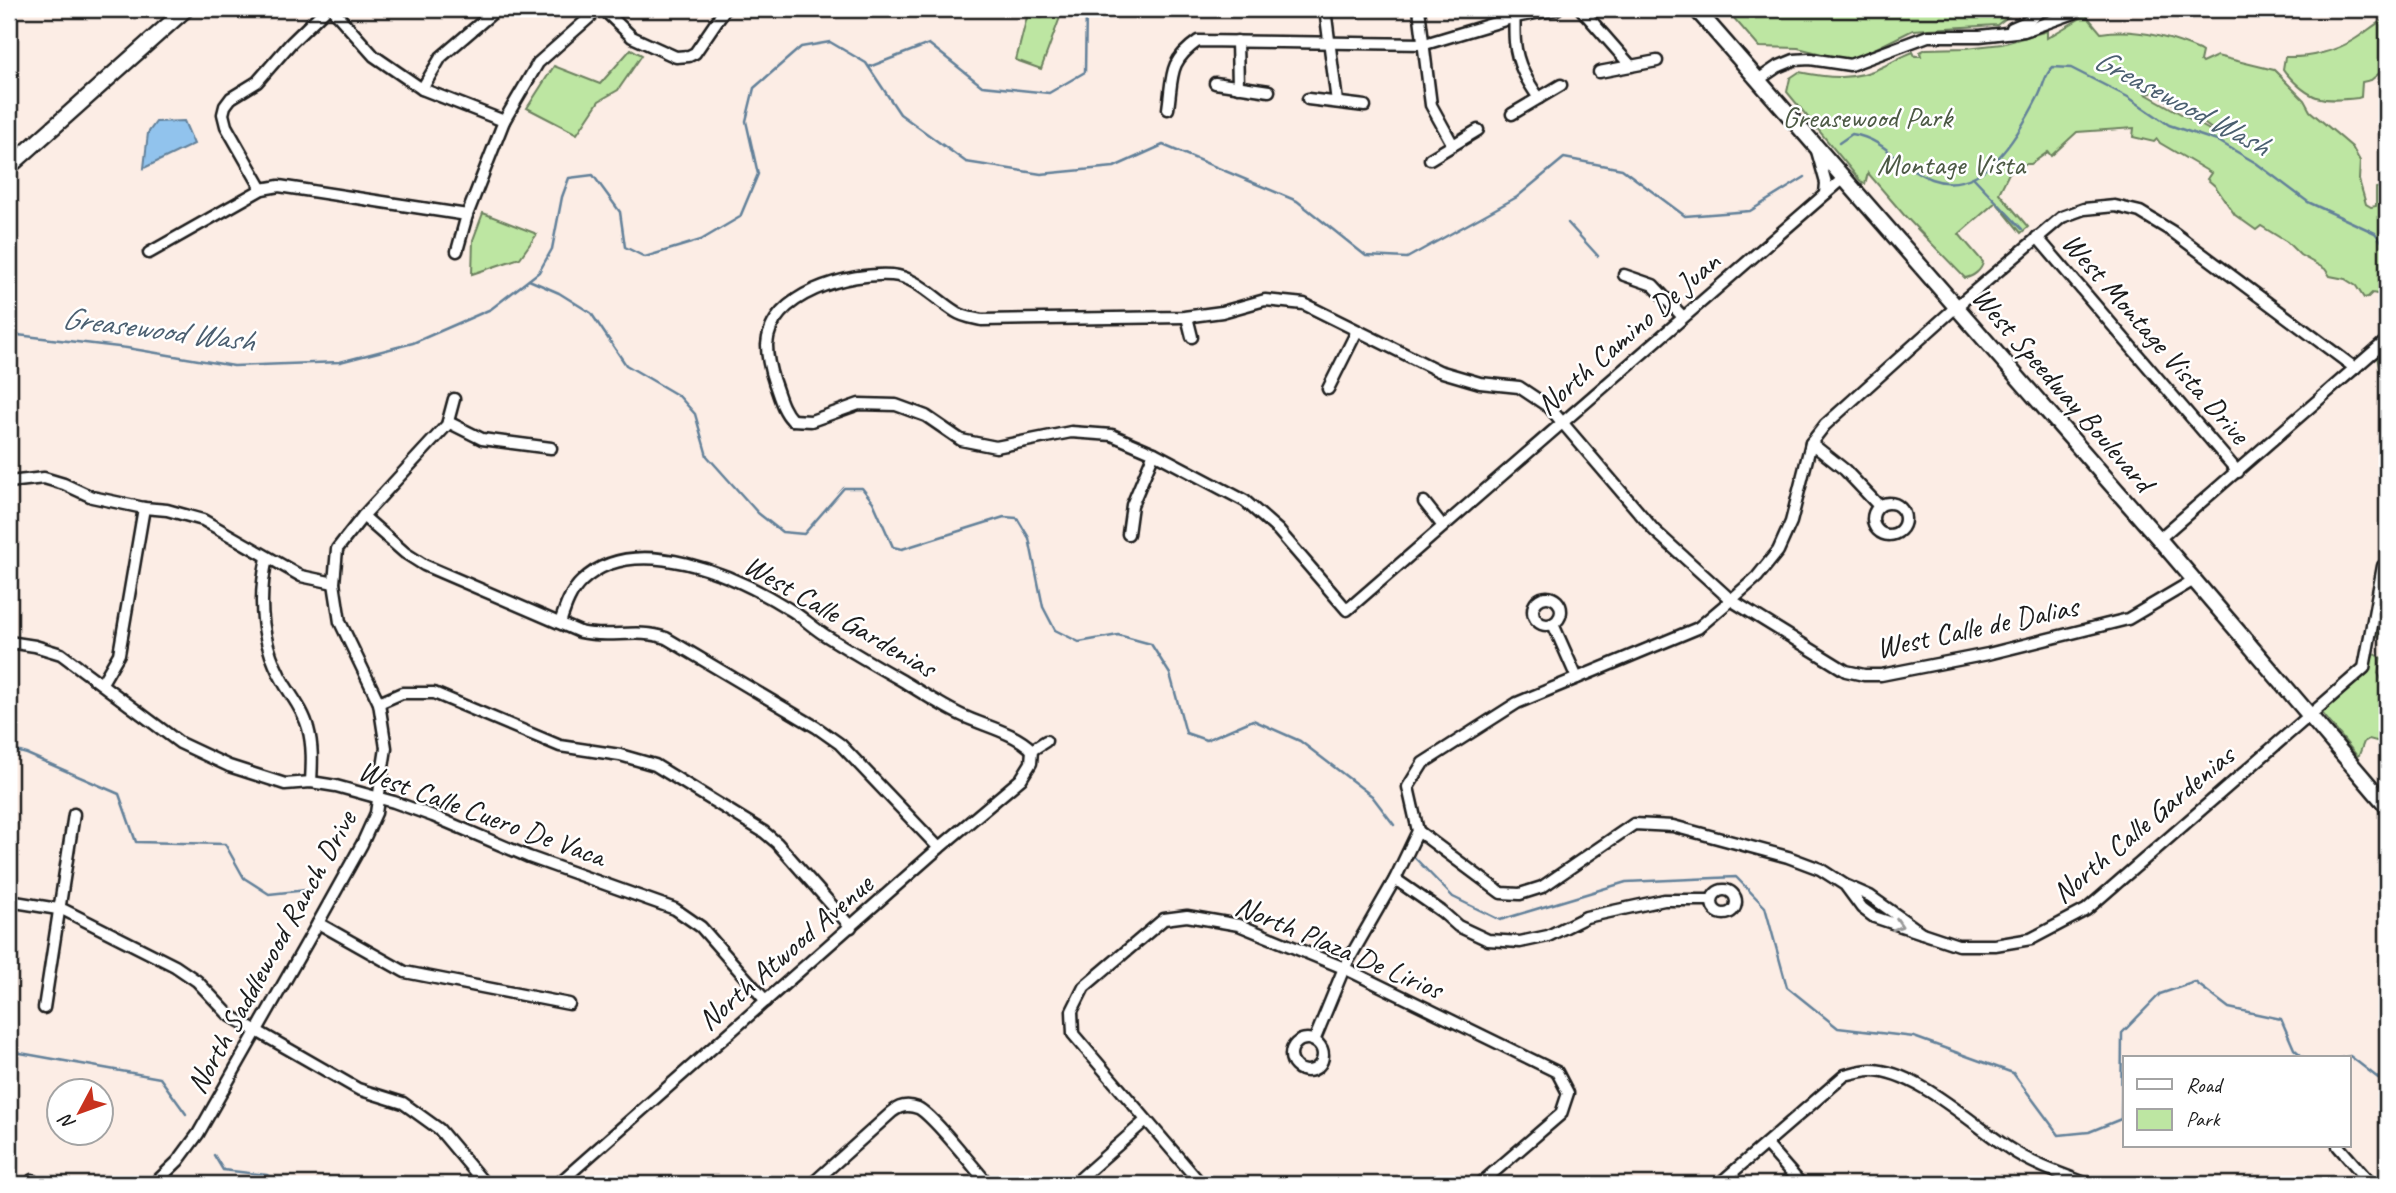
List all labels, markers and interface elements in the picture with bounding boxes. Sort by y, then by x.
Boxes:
water label: Greasewood Wash [2087,39,2279,166]
park label: Greasewood Park [1782,98,1954,136]
park label: Montage Vista [1877,145,2027,183]
street label: West Montage Vista Drive [2054,224,2260,453]
street label: North Camino De Juan [1528,242,1729,423]
street label: West Speedway Boulevard [1964,279,2165,502]
water label: Greasewood Wash [60,297,259,361]
street label: West Calle Gardenias [737,546,945,688]
street label: West Calle de Dalias [1873,587,2084,667]
street label: North Calle Gardenias [2044,735,2244,911]
street label: West Calle Cuero De Vaca [353,751,613,876]
street label: North Saddlewood Ranch Drive [177,802,366,1100]
street label: North Atwood Avenue [690,864,882,1038]
street label: North Plaza De Lirios [1230,886,1451,1009]
one-way arrow [1891,917,1904,931]
legend [2123,1056,2350,1148]
text: Road [2186,1072,2225,1098]
north arrow [46,1078,116,1148]
text: Park [2186,1106,2221,1132]
text: N [53,1108,81,1135]

